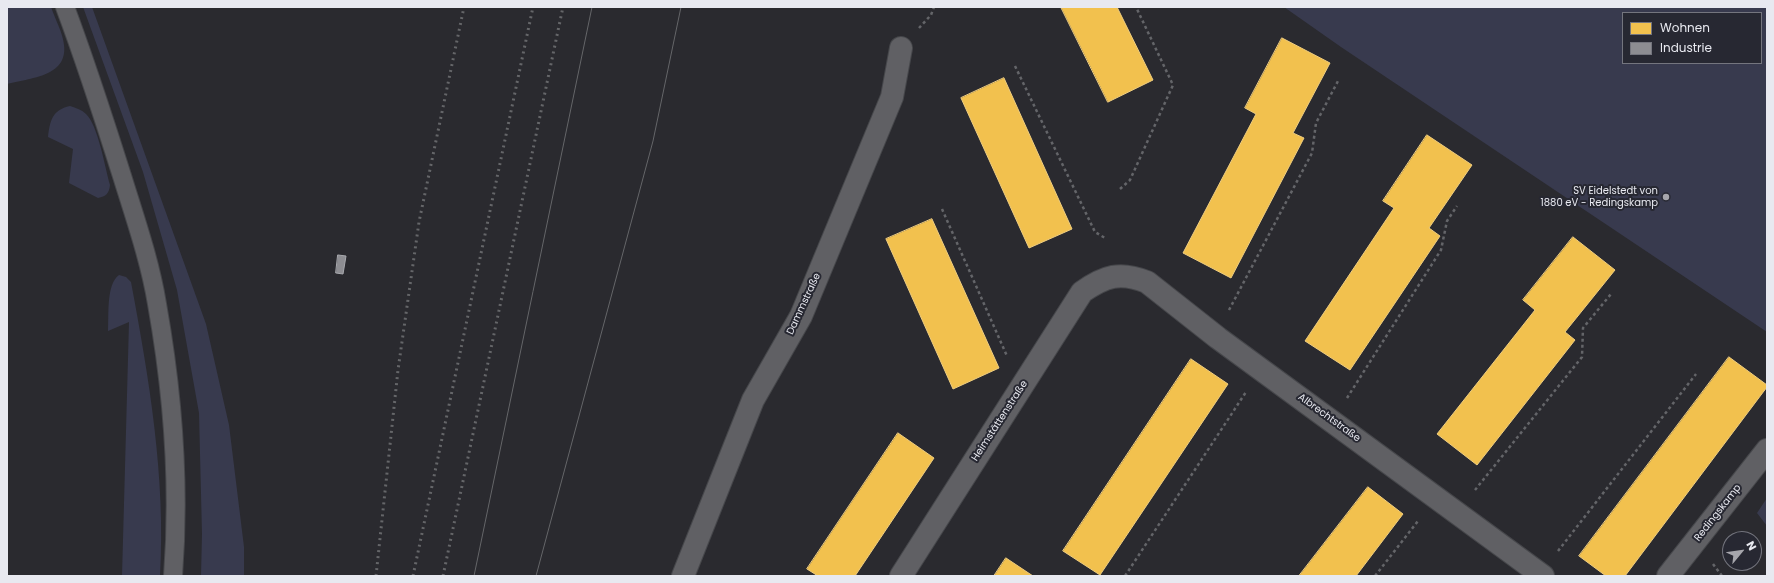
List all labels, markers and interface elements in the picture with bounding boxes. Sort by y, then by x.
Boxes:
legend [1622,12,1762,64]
text: Wohnen [1660,19,1710,36]
text: Industrie [1660,39,1712,56]
place label: SV Eidelstedt von 1880 eV - Redingskamp [1541,185,1658,208]
marker: SV Eidelstedt von 1880 eV - Redingskamp [1661,192,1671,202]
street label: Dammstraße [784,271,824,337]
street label: Heimstättenstraße [969,378,1031,464]
street label: Albrechtstraße [1295,391,1363,445]
street label: Redingskamp [1692,482,1744,544]
north arrow [1722,531,1762,571]
text: N [1743,538,1761,553]

